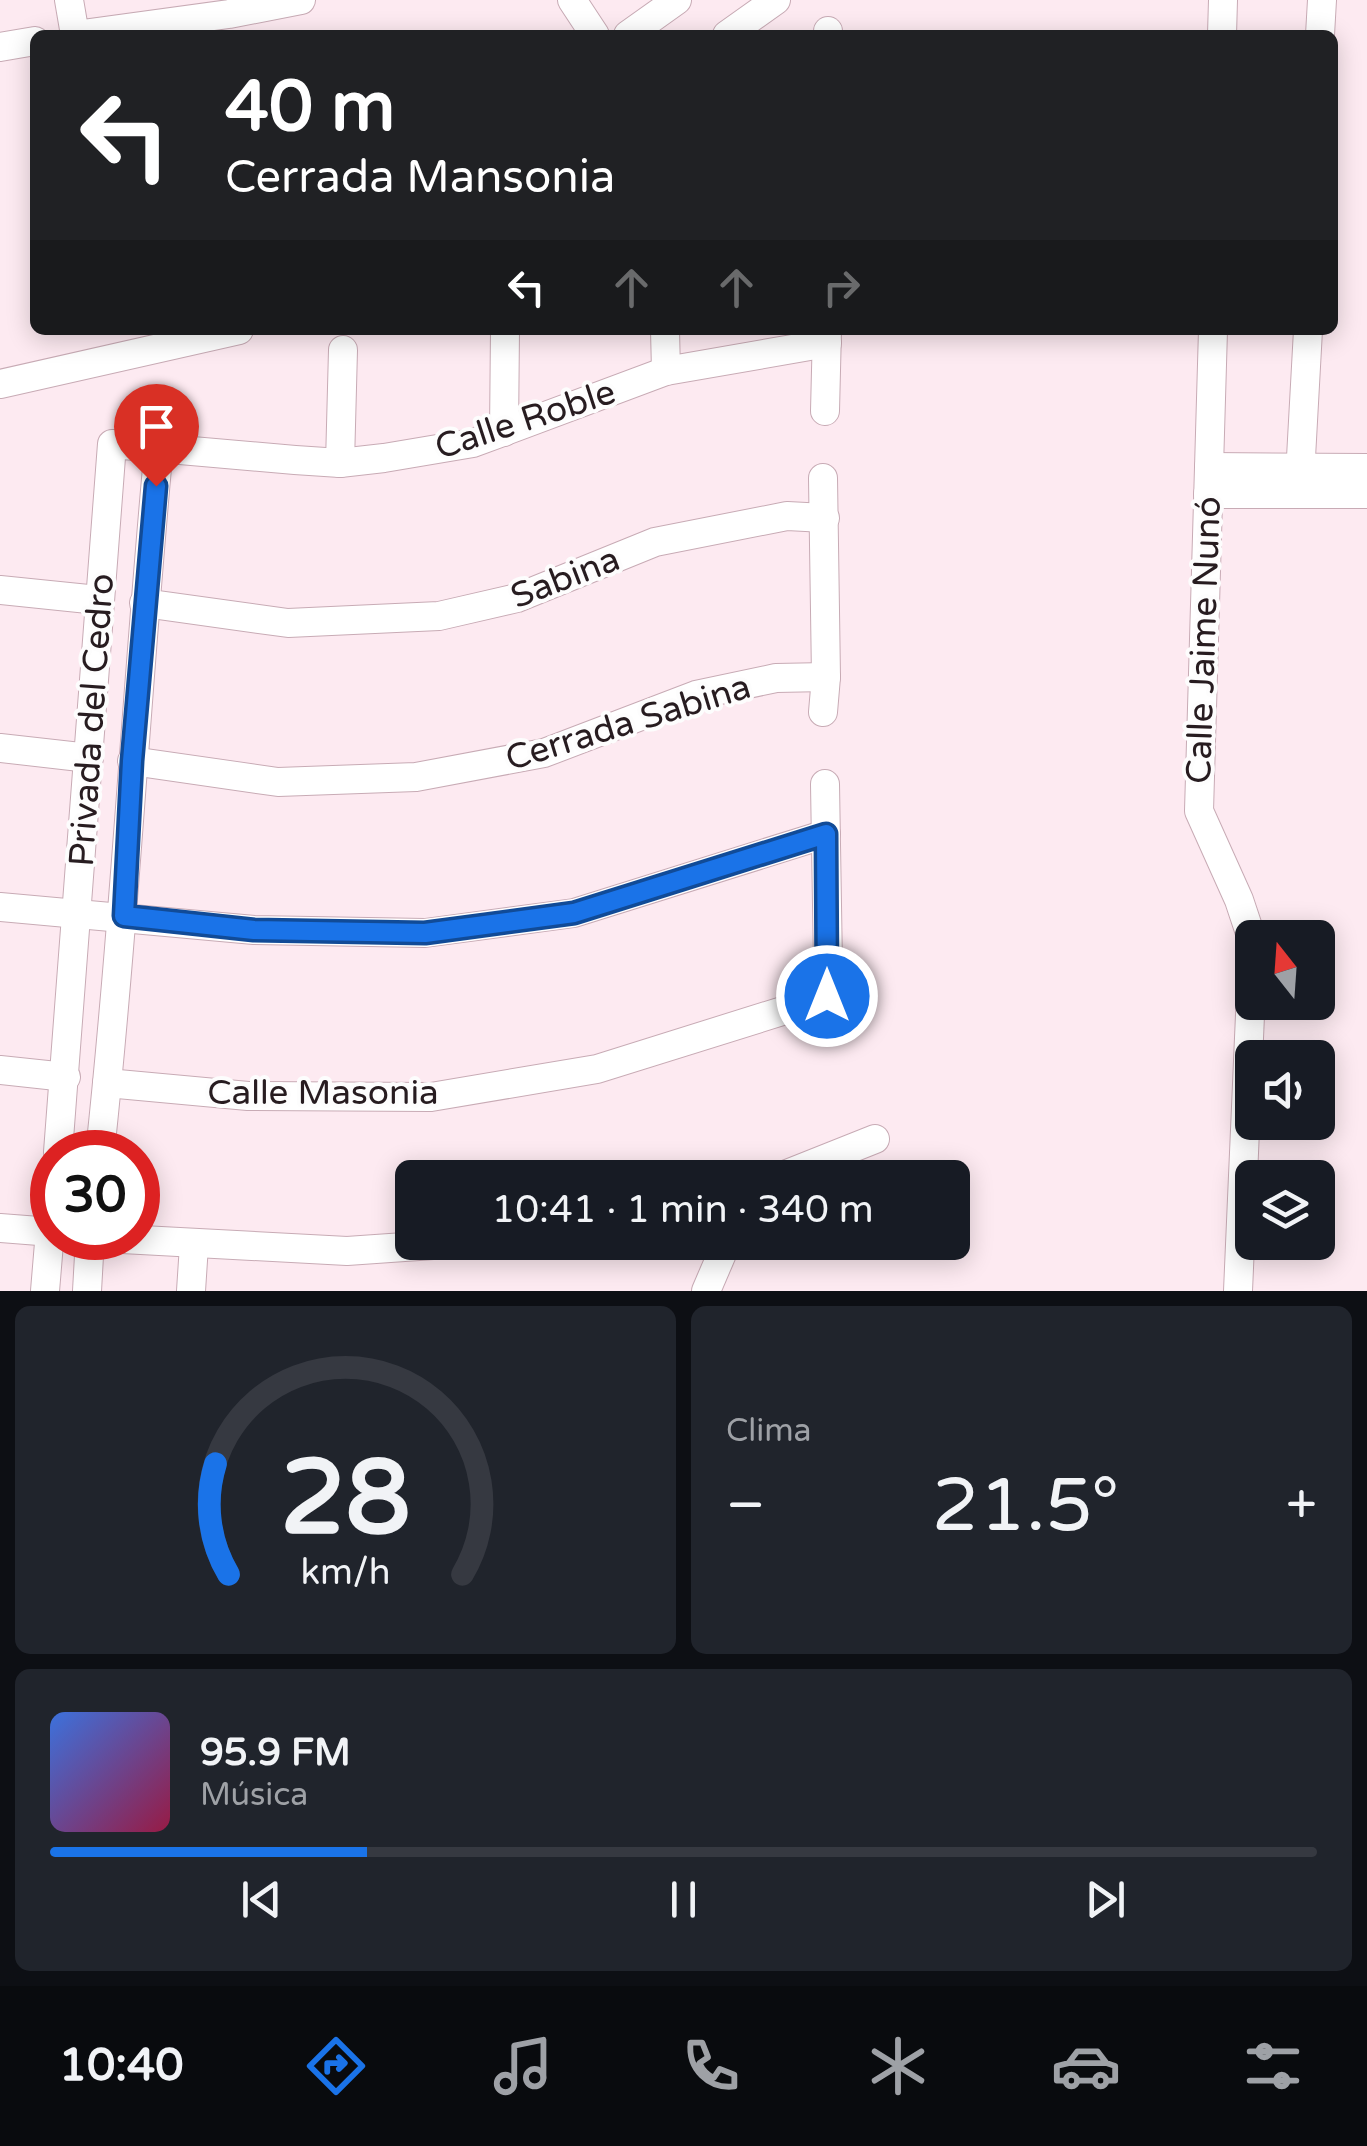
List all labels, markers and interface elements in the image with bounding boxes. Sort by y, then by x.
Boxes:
text: 40 m [225,66,395,150]
icon: left [60,70,190,200]
text: Cerrada Mansonia [225,151,615,205]
icon: left [499,260,554,315]
icon: ahead [604,260,659,315]
icon: ahead [709,260,764,315]
icon: right [814,260,869,315]
street label: Calle Roble [430,371,621,469]
pin [114,384,199,487]
icon: arrive [129,399,184,454]
street label: Calle Jaime Nunó [1178,496,1230,785]
street label: Sabina [505,538,626,618]
street label: Privada del Cedro [61,572,123,868]
street label: Cerrada Sabina [501,666,756,780]
north arrow [1235,920,1335,1020]
map controls [1235,920,1335,1260]
position arrow [775,944,879,1048]
button: sound [1235,1040,1335,1140]
street label: Calle Masonia [207,1072,439,1114]
speed limit sign: 30 [30,1130,160,1260]
button: layers [1235,1160,1335,1260]
text: 10:41 · 1 min · 340 m [491,1187,874,1233]
text: Clima [726,1412,812,1450]
text: 28 [280,1437,411,1562]
text: 21.5° [932,1461,1119,1551]
text: − [726,1473,765,1539]
text: + [1286,1473,1317,1539]
text: km/h [301,1551,390,1594]
text: 95.9 FM [200,1730,351,1776]
text: Música [200,1776,308,1814]
icon: previous [234,1872,289,1927]
icon: pause [656,1872,711,1927]
icon: next [1078,1872,1133,1927]
icon: directions [301,2031,371,2101]
icon: music [488,2031,558,2101]
icon: phone [676,2031,746,2101]
icon: climate [863,2031,933,2101]
icon: car [1051,2031,1121,2101]
icon: filters [1238,2031,1308,2101]
text: 10:40 [59,2039,183,2093]

